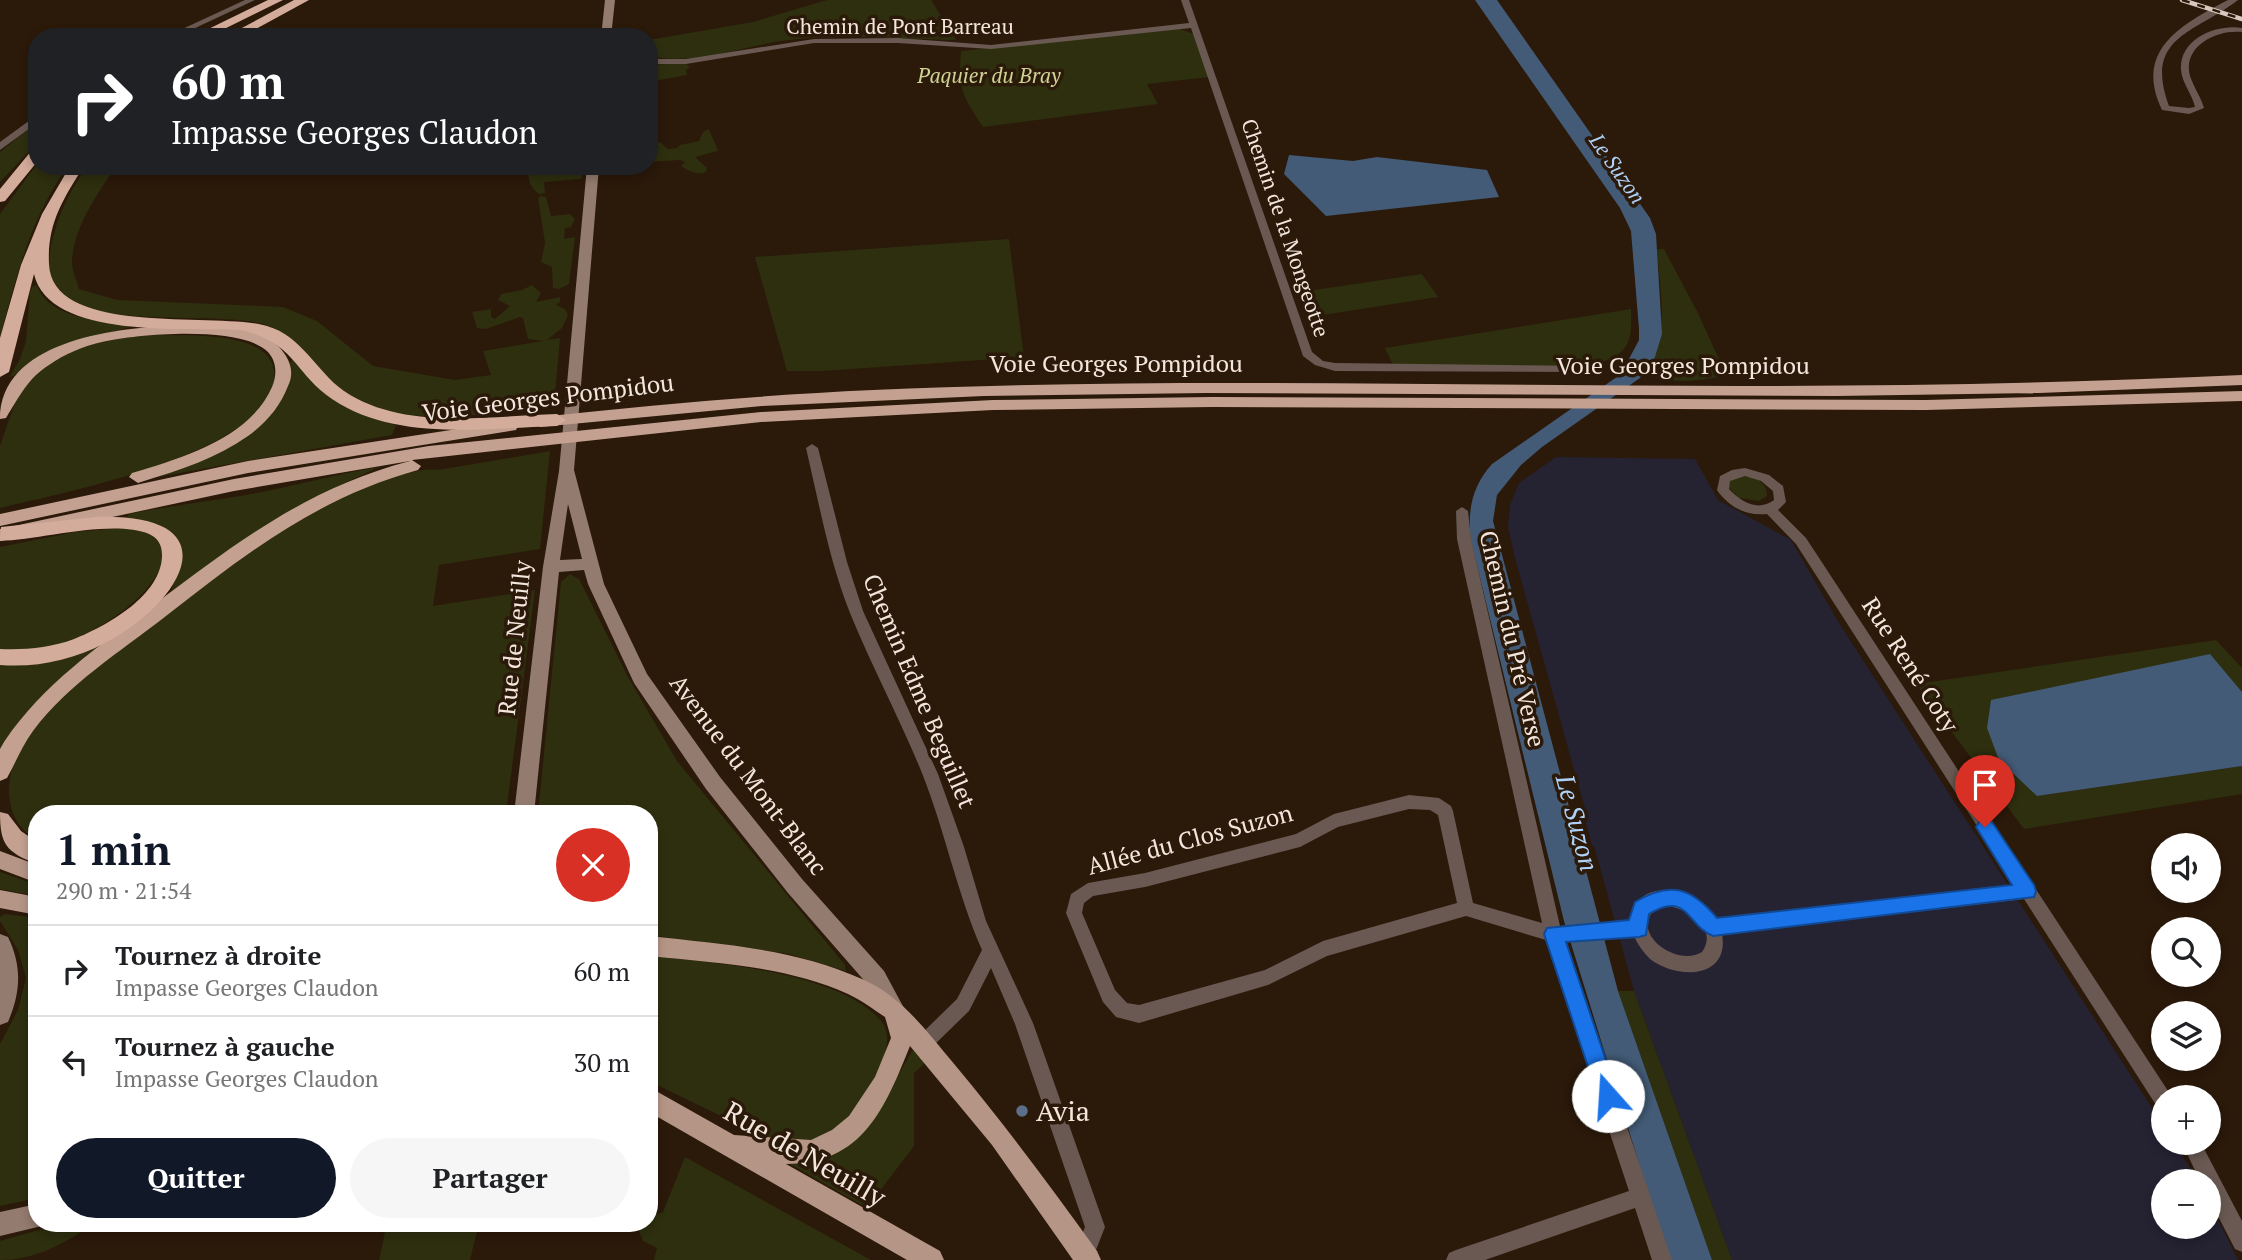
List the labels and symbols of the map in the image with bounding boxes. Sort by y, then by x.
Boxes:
street label: Chemin de Pont Barreau [786,12,1014,40]
park label: Paquier du Bray [916,61,1061,89]
street label: Chemin de la Mongeotte [1235,115,1336,341]
water label: Le Suzon [1583,127,1652,209]
street label: Voie Georges Pompidou [989,347,1243,379]
street label: Voie Georges Pompidou [1556,349,1810,381]
street label: Voie Georges Pompidou [420,366,676,428]
street label: Chemin du Pré Verse [1472,527,1553,750]
street label: Rue de Neuilly [490,558,538,717]
street label: Chemin Edme Beguillet [856,569,984,813]
street label: Rue René Coty [1855,591,1967,739]
street label: Avenue du Mont-Blanc [663,668,835,881]
pin [1955,755,2015,827]
water label: Le Suzon [1548,770,1607,875]
street label: Allée du Clos Suzon [1083,796,1296,882]
position arrow [1571,1059,1645,1133]
street label: Rue de Neuilly [717,1092,894,1215]
place label: Avia [1036,1092,1090,1129]
marker: Avia [1014,1103,1030,1119]

